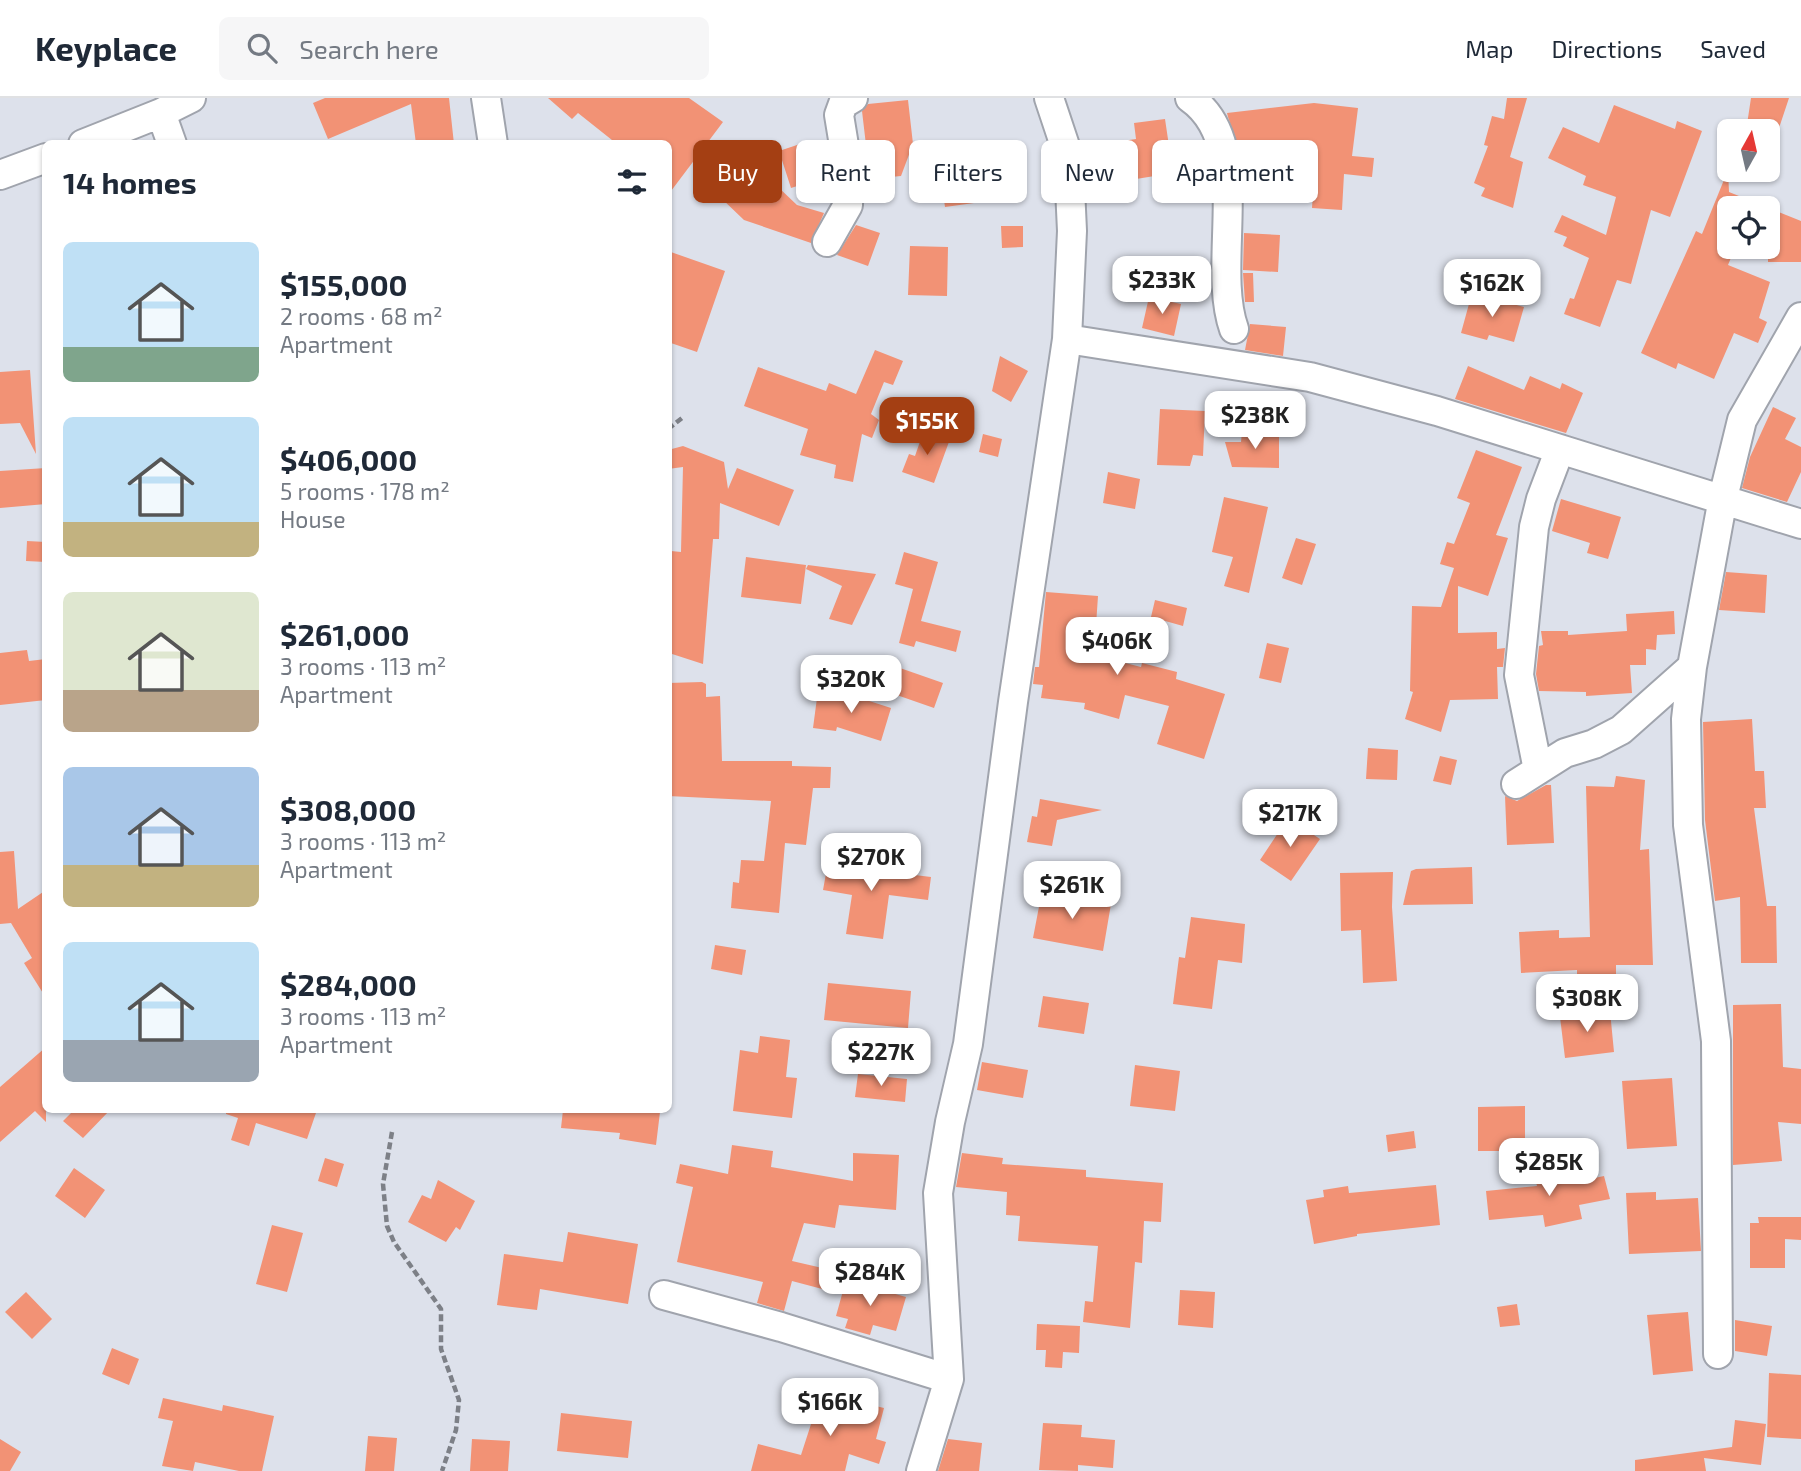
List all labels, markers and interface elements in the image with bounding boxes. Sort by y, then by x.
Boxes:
search box [219,17,709,80]
text: Keyplace [35,28,177,68]
icon: search [243,29,281,67]
text: Search here [299,33,439,64]
text: Map [1465,34,1513,63]
text: Directions [1551,34,1662,63]
text: Saved [1700,34,1766,63]
north arrow [1717,119,1780,182]
map controls [1717,119,1780,259]
chip: Buy [693,140,782,203]
chip: Rent [796,140,895,203]
chip: Filters [909,140,1027,203]
chip: New [1041,140,1138,203]
chip: Apartment [1152,140,1318,203]
icon: filters [613,163,651,201]
text: 14 homes [63,164,197,200]
button: locate [1717,196,1780,259]
pin: $233K [1113,256,1211,316]
pin: $162K [1443,260,1541,319]
text: $233K [1128,265,1196,293]
text: $155,000 [280,266,408,302]
text: $162K [1460,268,1524,296]
icon: home [119,270,203,354]
text: 2 rooms · 68 m² [280,302,443,330]
text: Apartment [280,330,393,358]
pin: $238K [1206,392,1304,451]
pin: $155K [878,398,976,457]
text: $238K [1221,400,1289,428]
text: $155K [895,406,959,434]
text: $406,000 [280,441,417,477]
icon: home [119,445,203,529]
text: 5 rooms · 178 m² [280,477,450,505]
text: House [280,505,346,533]
text: $261,000 [280,616,410,652]
pin: $406K [1068,618,1166,677]
icon: home [119,620,203,704]
text: $406K [1082,626,1152,654]
text: 3 rooms · 113 m² [280,652,446,680]
pin: $320K [802,656,900,715]
text: $320K [817,664,885,692]
text: Apartment [280,680,393,708]
pin: $217K [1241,790,1339,849]
text: $308,000 [280,791,416,827]
icon: home [119,795,203,879]
text: $217K [1258,798,1322,826]
text: 3 rooms · 113 m² [280,827,446,855]
pin: $270K [822,834,920,893]
text: $270K [837,842,905,870]
text: Apartment [280,855,393,883]
pin: $261K [1023,862,1121,921]
text: $261K [1040,870,1104,898]
text: $284,000 [280,966,417,1002]
icon: home [119,970,203,1054]
pin: $308K [1538,974,1636,1034]
text: $308K [1552,983,1622,1011]
text: 3 rooms · 113 m² [280,1002,446,1030]
pin: $227K [832,1028,930,1088]
text: Apartment [280,1030,393,1058]
text: $227K [848,1037,914,1065]
pin: $285K [1500,1138,1598,1198]
text: $285K [1515,1147,1583,1175]
pin: $284K [821,1248,919,1308]
text: $284K [835,1257,905,1285]
pin: $166K [781,1378,879,1438]
text: $166K [798,1387,863,1415]

